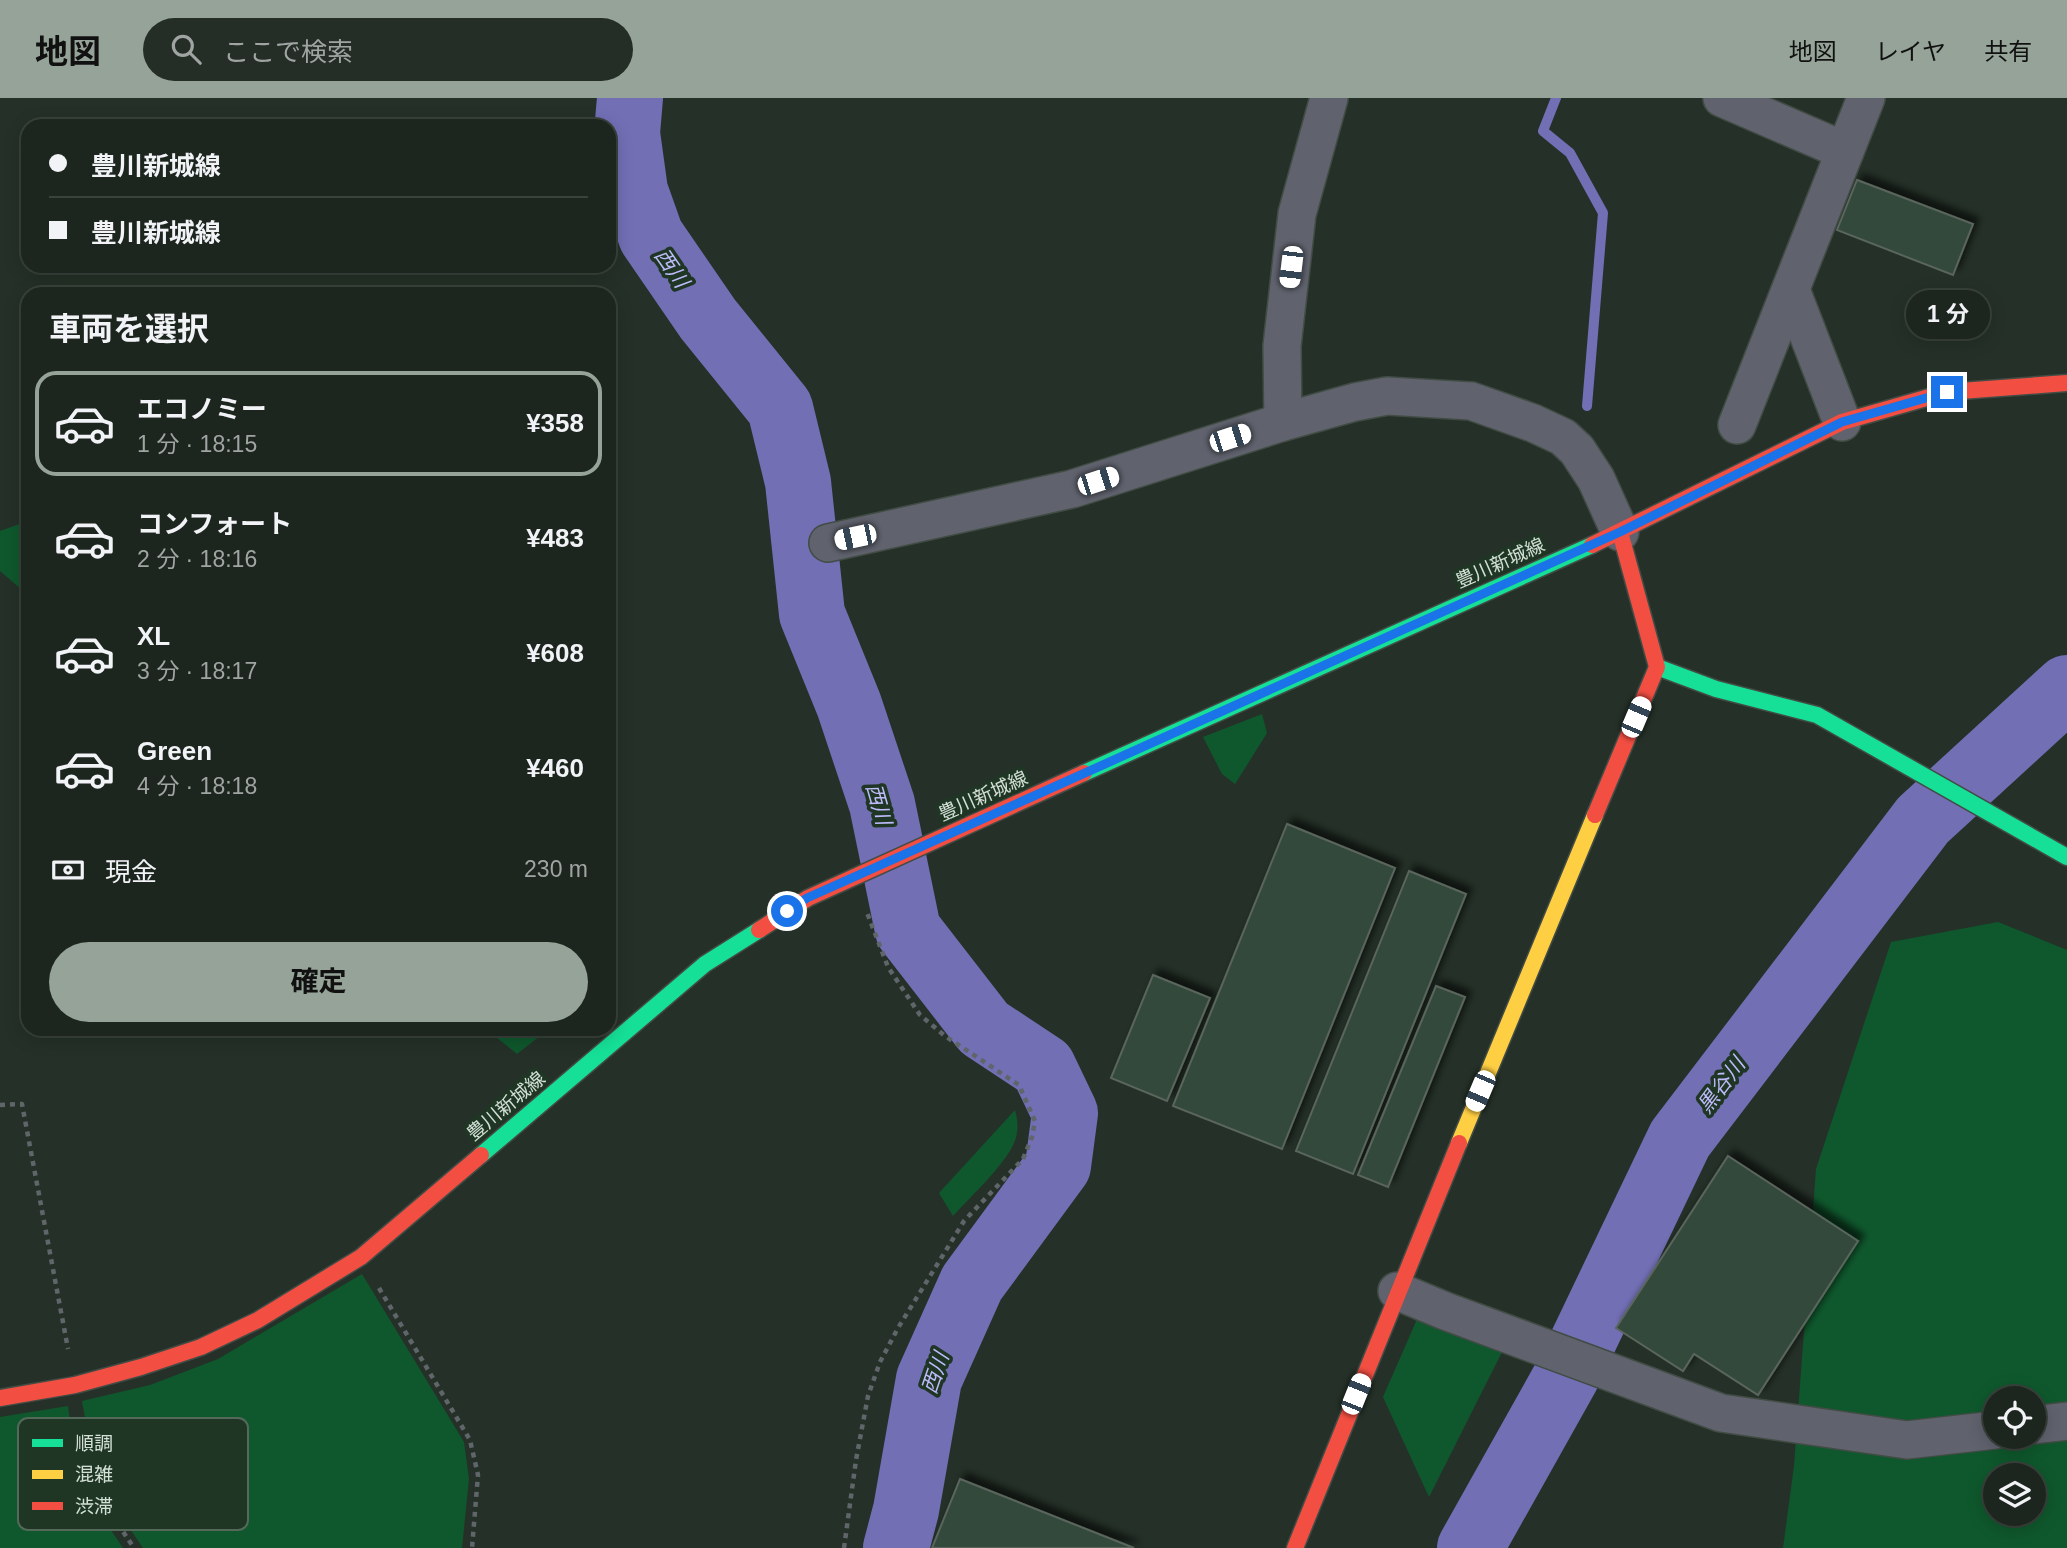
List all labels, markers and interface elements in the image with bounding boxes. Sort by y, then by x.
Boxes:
search box [143,18,633,81]
icon: search [167,30,205,68]
text: 地図 [35,33,101,70]
text: ここで検索 [223,37,353,67]
text: 地図 [1789,38,1837,65]
text: レイヤ [1875,38,1946,65]
text: 共有 [1984,38,2032,65]
text: 豊川新城線 [91,151,221,181]
text: 豊川新城線 [91,218,221,248]
water label: 西川 [651,244,695,293]
car [1279,245,1304,289]
callout: 1 分 [1905,290,1989,340]
text: 1 分 [1927,301,1969,327]
text: 車両を選択 [49,311,209,347]
route end [1931,376,1963,408]
icon: car [53,392,116,455]
text: エコノミー [137,394,267,424]
text: ¥358 [526,408,584,438]
car [1207,422,1254,454]
text: 1 分 · 18:15 [137,431,257,457]
car [1075,465,1122,497]
icon: car [53,507,116,570]
text: コンフォート [137,509,292,539]
car [833,522,878,552]
text: ¥483 [526,523,584,553]
street label: 豊川新城線 [1452,534,1548,592]
text: 2 分 · 18:16 [137,546,257,572]
text: XL [137,621,170,651]
icon: car [53,622,116,685]
text: ¥608 [526,638,584,668]
text: 3 分 · 18:17 [137,658,257,684]
car [1619,694,1654,740]
text: Green [137,736,212,766]
icon: car [53,737,116,800]
text: ¥460 [526,753,584,783]
street label: 豊川新城線 [935,767,1031,825]
text: 4 分 · 18:18 [137,773,257,799]
water label: 西川 [862,781,896,829]
icon: cash [49,851,87,889]
text: 230 m [524,856,588,882]
text: 現金 [105,857,157,887]
route start [771,895,803,927]
button: 確定 [49,942,588,1022]
water label: 黒谷川 [1693,1051,1750,1117]
street label: 豊川新城線 [463,1067,549,1145]
car [1463,1068,1498,1114]
water label: 西川 [917,1348,953,1397]
car [1339,1371,1374,1417]
map controls [1983,1386,2046,1526]
button: locate [1983,1386,2046,1449]
legend [18,1418,248,1530]
text: 順調 [75,1433,113,1454]
button: layers [1983,1463,2046,1526]
text: 混雑 [75,1464,113,1485]
text: 渋滞 [75,1496,113,1517]

